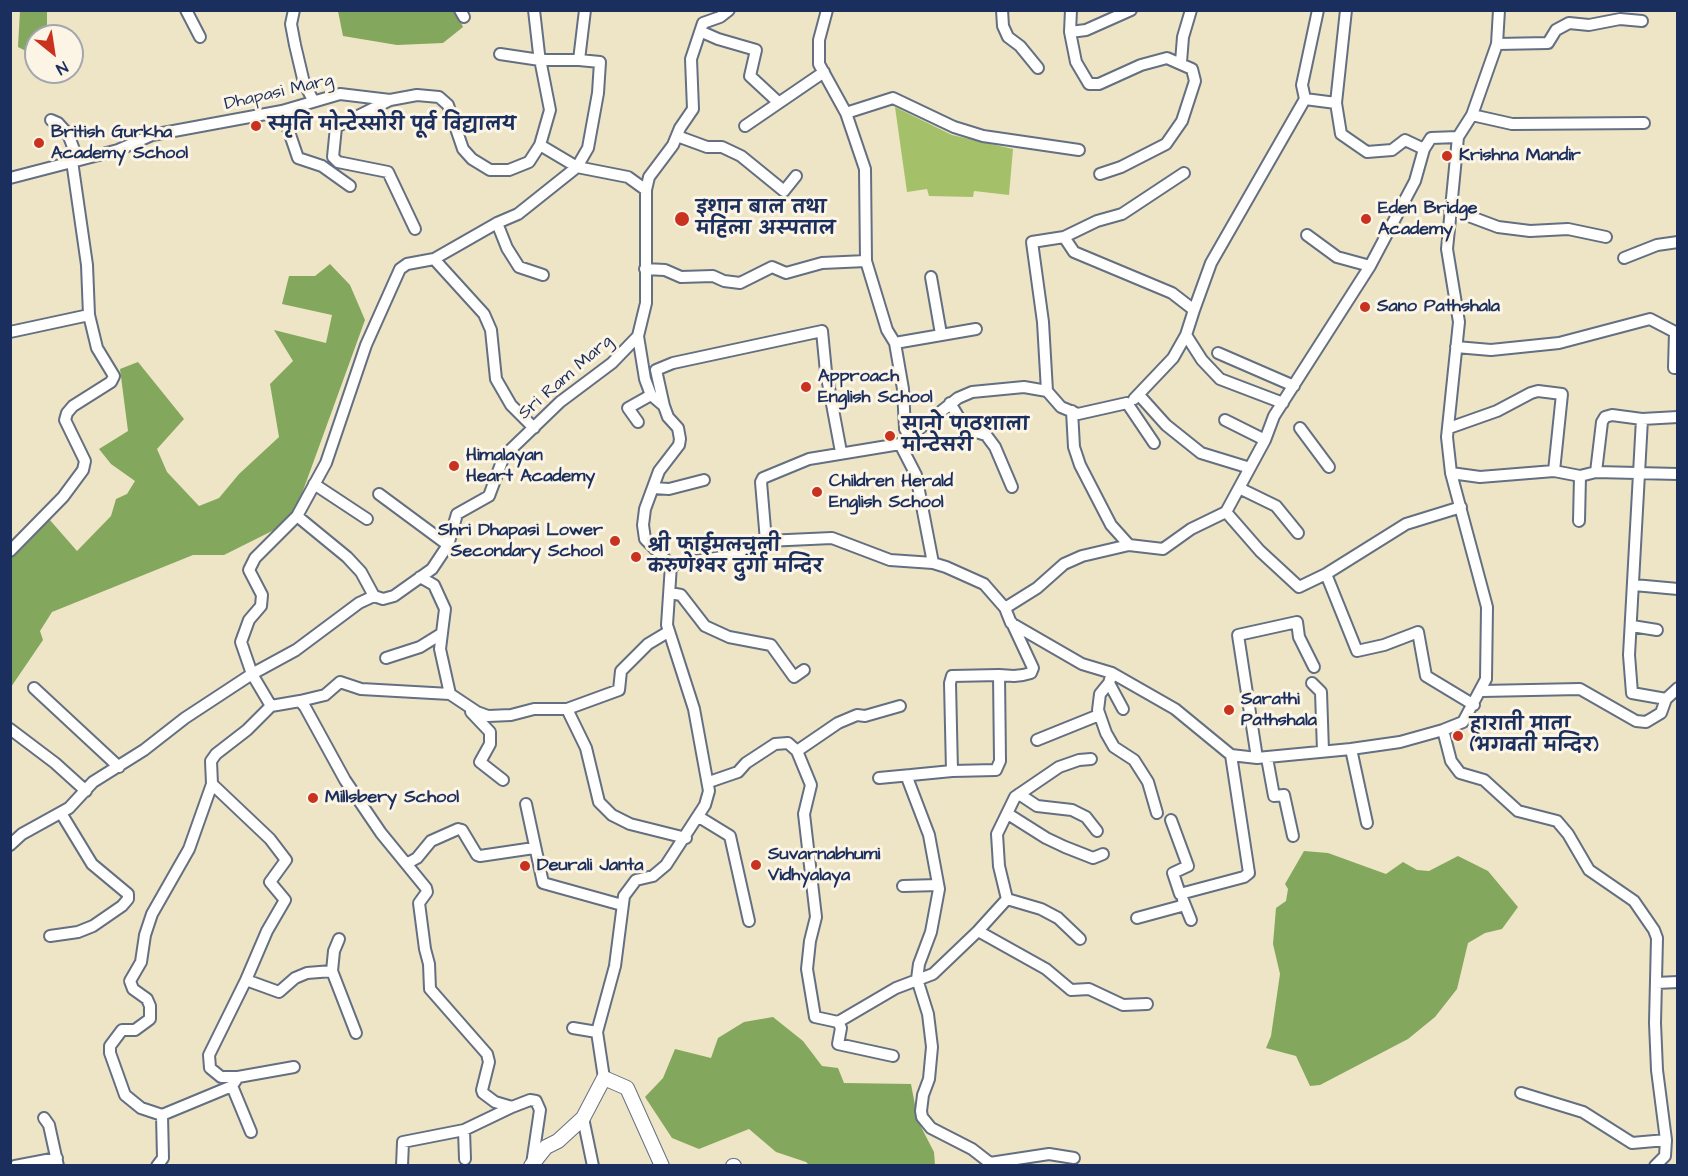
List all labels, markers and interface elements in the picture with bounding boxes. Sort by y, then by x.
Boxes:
north arrow [24,24,84,84]
text: N [52,56,72,80]
street label: Dhapasi Marg [222,70,336,116]
place label: स्मृति मोन्टेस्सोरी पूर्व विद्यालय [268,115,516,137]
marker: स्मृति मोन्टेस्सोरी पूर्व विद्यालय [249,119,263,133]
place label: British Gurkha Academy School [51,122,188,164]
marker: British Gurkha Academy School [32,136,46,150]
place label: Krishna Mandir [1459,145,1581,167]
marker: Krishna Mandir [1440,149,1454,163]
place label: इशान बाल तथा महिला अस्पताल [696,198,835,240]
place label: Eden Bridge Academy [1378,198,1478,240]
marker: इशान बाल तथा महिला अस्पताल [673,210,691,228]
marker: Eden Bridge Academy [1359,212,1373,226]
place label: Sano Pathshala [1377,296,1500,318]
marker: Sano Pathshala [1358,300,1372,314]
street label: Sri Ram Marg [514,331,618,425]
place label: Approach English School [818,366,933,409]
marker: Approach English School [799,380,813,394]
place label: सानो पाठशाला मोन्टेसरी [902,415,1029,458]
marker: सानो पाठशाला मोन्टेसरी [883,429,897,443]
place label: Himalayan Heart Academy [466,445,595,488]
marker: Himalayan Heart Academy [447,459,461,473]
place label: Children Herald English School [829,471,953,514]
marker: Children Herald English School [810,485,824,499]
place label: Shri Dhapasi Lower Secondary School [438,520,603,562]
marker: Shri Dhapasi Lower Secondary School [608,534,622,548]
place label: श्री फाईमलचुली करुणेश्वर दुर्गा मन्दिर [648,536,822,578]
marker: श्री फाईमलचुली करुणेश्वर दुर्गा मन्दिर [629,550,643,564]
place label: Sarathi Pathshala [1241,689,1317,732]
marker: Sarathi Pathshala [1222,703,1236,717]
place label: हाराती माता (भगवती मन्दिर) [1470,715,1599,758]
marker: हाराती माता (भगवती मन्दिर) [1451,729,1465,743]
place label: Millsbery School [325,787,459,809]
marker: Millsbery School [306,791,320,805]
place label: Suvarnabhumi Vidhyalaya [768,844,880,886]
place label: Deurali Janta [537,855,644,877]
marker: Suvarnabhumi Vidhyalaya [749,858,763,872]
marker: Deurali Janta [518,859,532,873]

